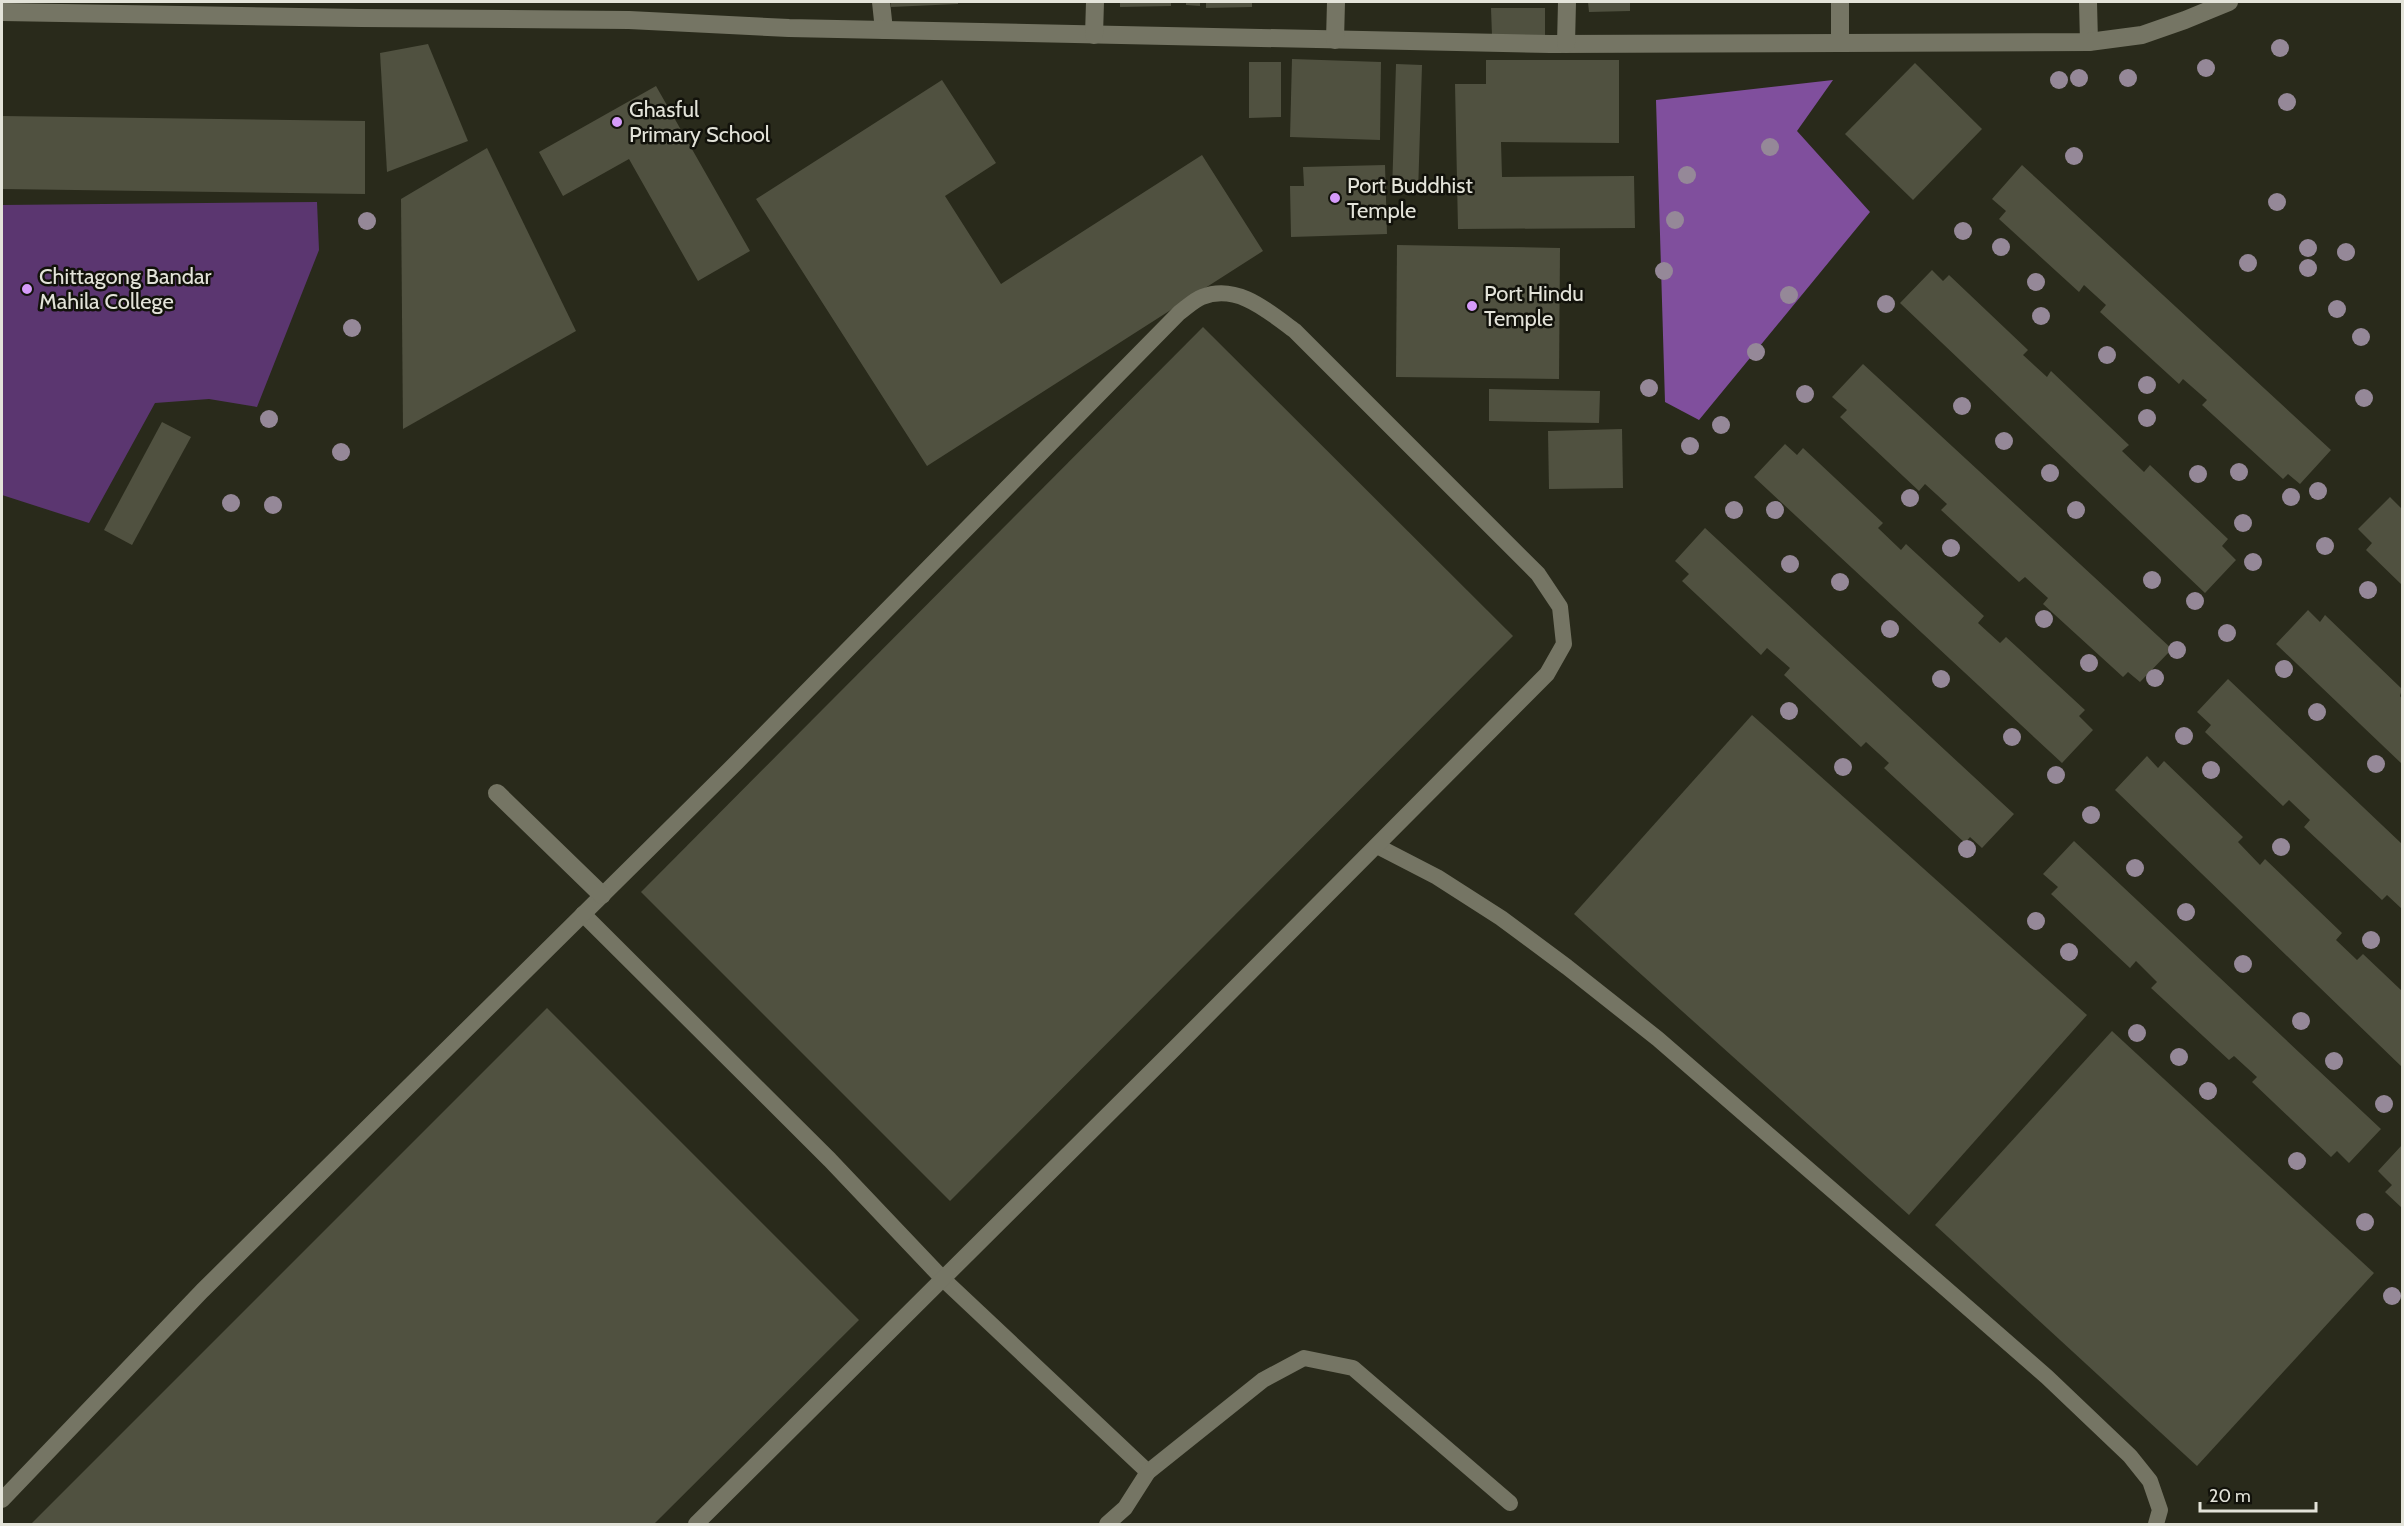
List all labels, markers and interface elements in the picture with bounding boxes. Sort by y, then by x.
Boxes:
place label: Ghasful Primary School [629,96,771,148]
marker: Ghasful Primary School [610,115,624,129]
place label: Port Buddhist Temple [1347,172,1473,224]
marker: Port Buddhist Temple [1328,191,1342,205]
place label: Chittagong Bandar Mahila College [39,263,212,315]
place label: Port Hindu Temple [1484,280,1584,332]
marker: Chittagong Bandar Mahila College [20,282,34,296]
marker: Port Hindu Temple [1465,299,1479,313]
scale bar [2200,1475,2316,1513]
text: 20 m [2209,1485,2251,1507]

